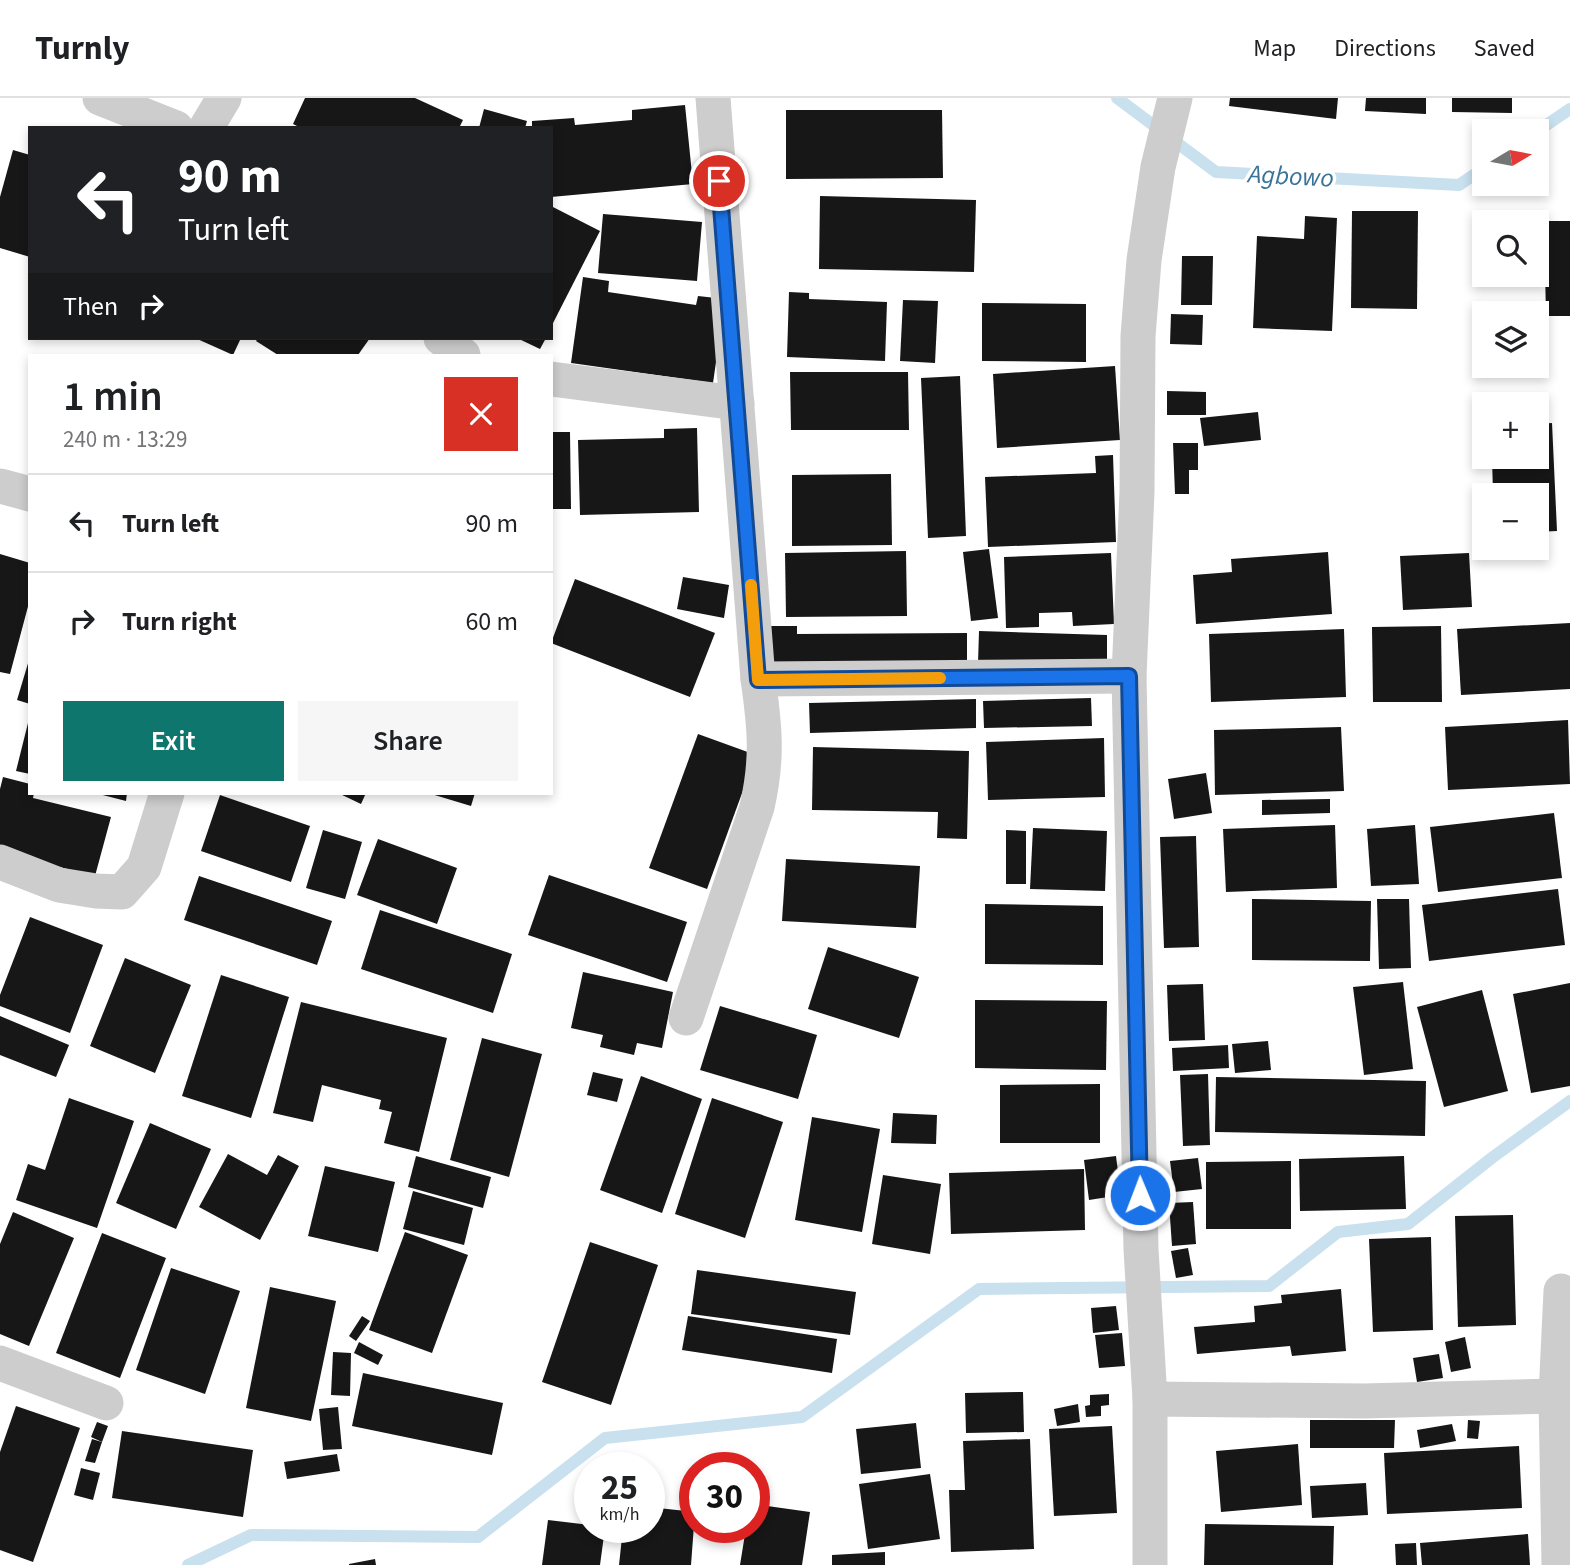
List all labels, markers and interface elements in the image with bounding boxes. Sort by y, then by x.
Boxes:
text: Turnly [35,25,129,72]
text: Map [1253,31,1296,66]
text: Directions [1334,31,1436,66]
text: Saved [1474,31,1535,66]
north arrow [1472,119,1549,196]
map controls [1472,119,1549,560]
text: 90 m [178,142,282,212]
pin [689,151,749,211]
icon: left [63,154,154,245]
water label: Agbowo [1245,155,1335,197]
icon: arrive [700,162,738,200]
text: Turn left [178,207,289,253]
button: search [1472,210,1549,287]
icon: right [132,287,170,325]
text: Then [63,288,118,325]
button: layers [1472,301,1549,378]
text: 1 min [63,367,163,427]
button: close [444,377,518,451]
button: + [1472,392,1549,469]
text: 240 m · 13:29 [63,423,187,456]
button: − [1472,483,1549,560]
icon: left [63,504,101,542]
text: Turn left [122,505,219,542]
text: 90 m [465,505,518,542]
icon: right [63,602,101,640]
text: Turn right [122,603,237,640]
text: 60 m [465,603,518,640]
button: Exit [63,701,284,781]
button: Share [298,701,518,781]
position arrow [1103,1158,1177,1232]
speed limit sign: 30 [679,1452,770,1543]
text: 25 [601,1463,638,1513]
text: km/h [600,1502,639,1527]

